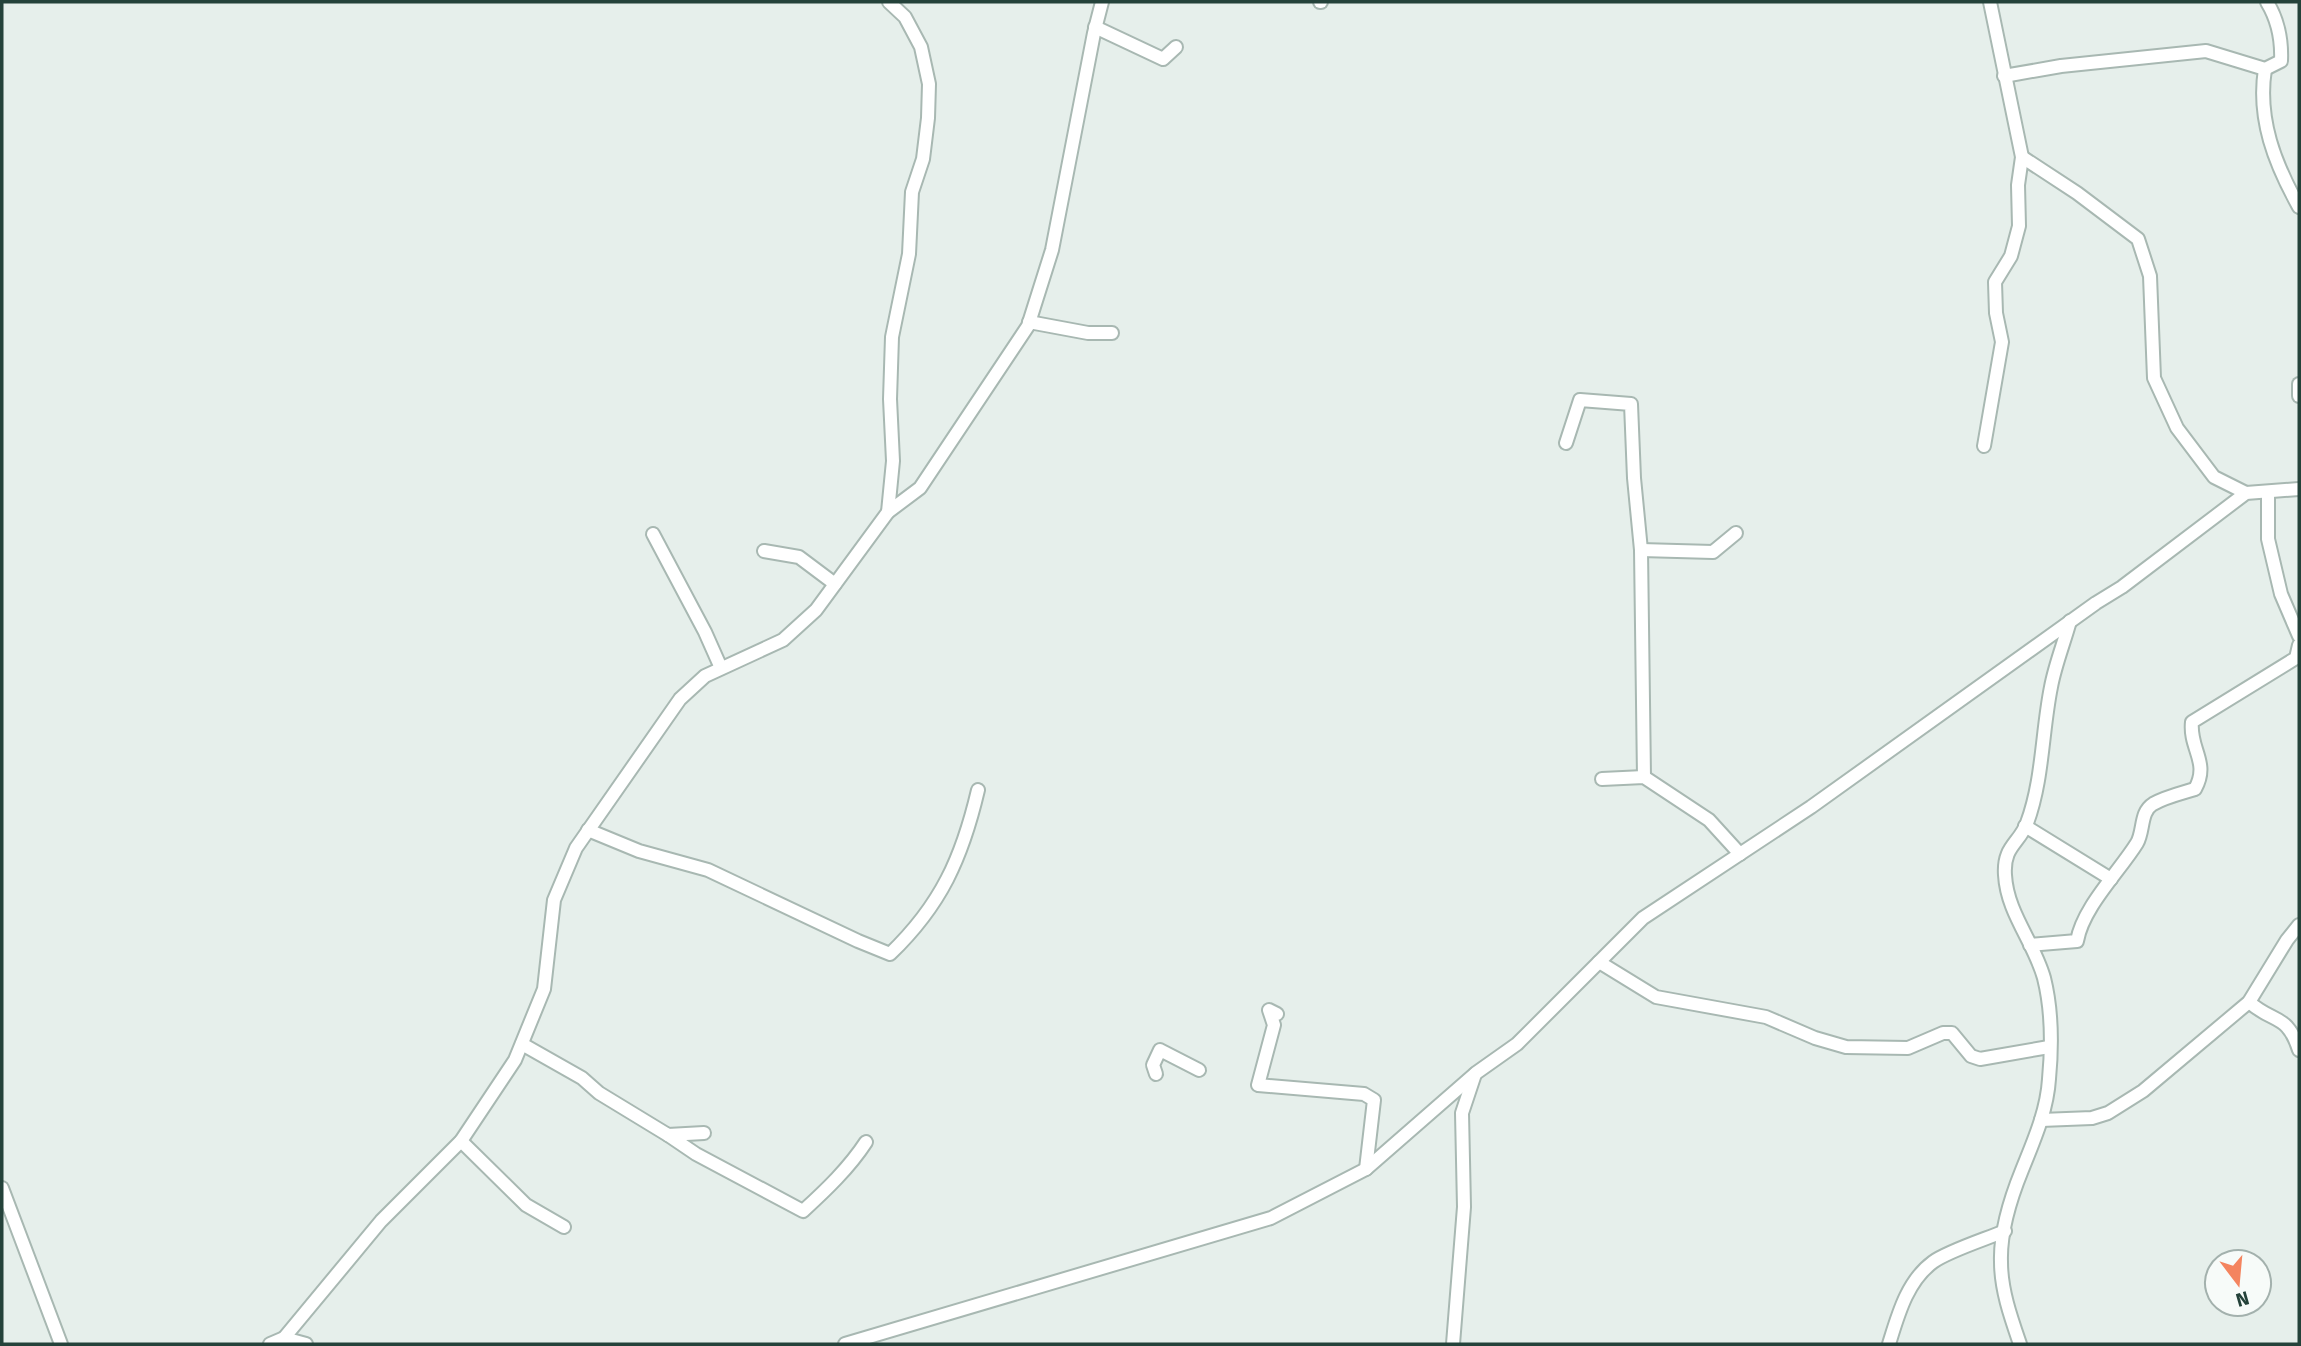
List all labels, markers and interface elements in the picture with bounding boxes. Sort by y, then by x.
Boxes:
north arrow [2203,1248,2273,1318]
text: N [2233,1286,2252,1312]

